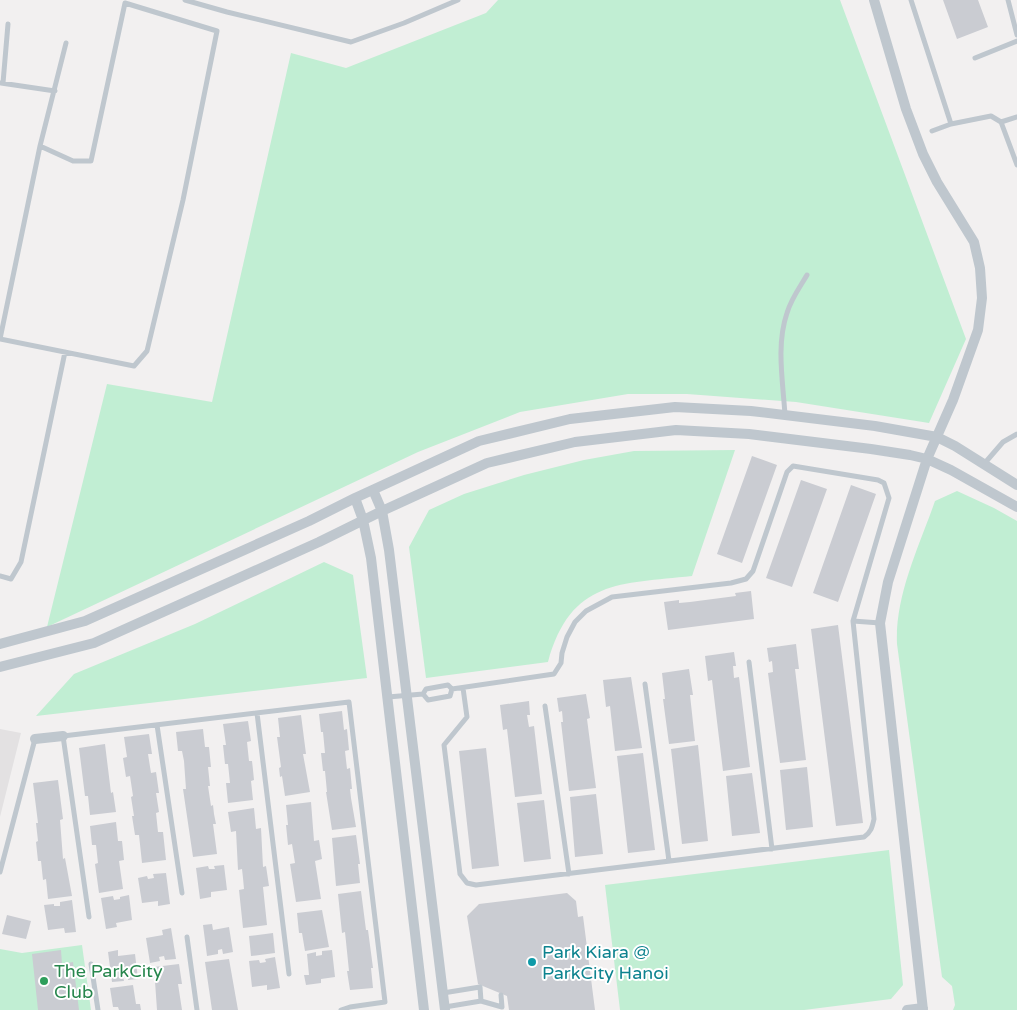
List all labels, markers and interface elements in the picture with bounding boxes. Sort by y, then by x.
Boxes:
place label: Park Kiara @ ParkCity Hanoi [542,941,669,984]
marker: Park Kiara @ ParkCity Hanoi [526,956,538,968]
place label: The ParkCity Club [54,960,163,1003]
marker: The ParkCity Club [38,975,50,987]

